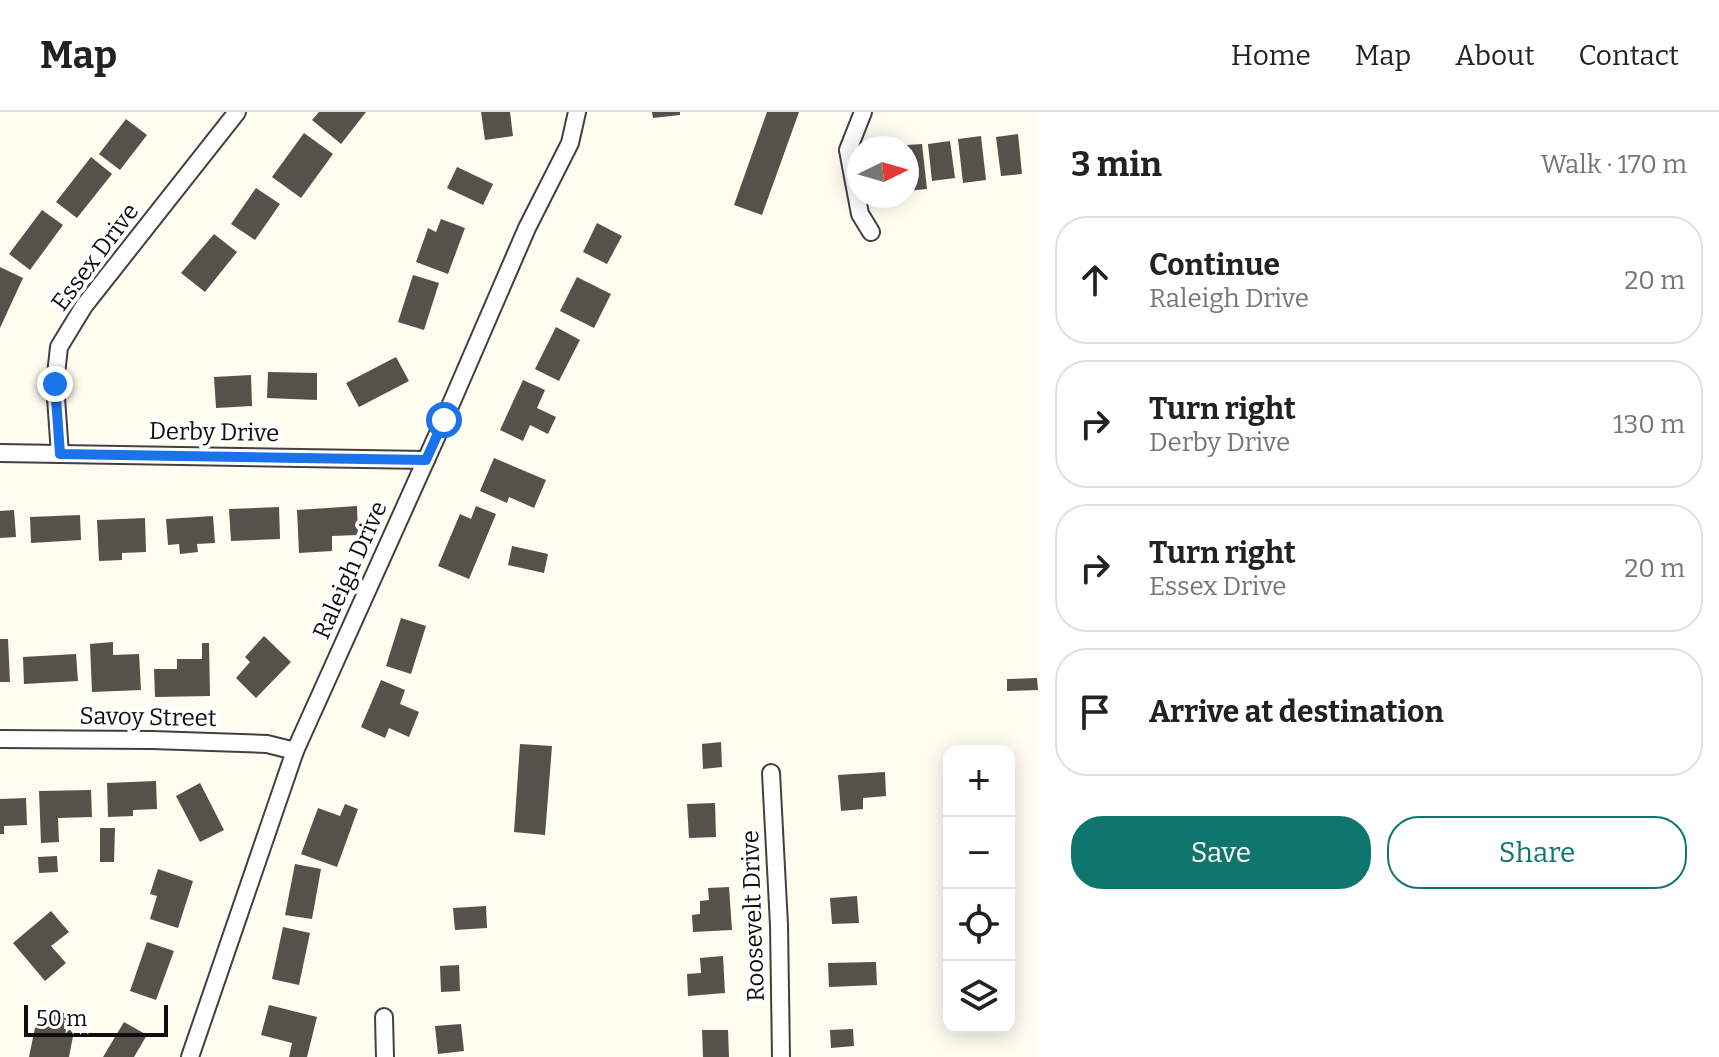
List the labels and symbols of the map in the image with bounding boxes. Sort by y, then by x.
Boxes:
north arrow [847,136,919,208]
street label: Essex Drive [46,198,144,316]
route end [37,366,73,402]
route start [426,402,462,438]
street label: Derby Drive [149,417,279,447]
street label: Raleigh Drive [307,497,393,643]
street label: Savoy Street [79,702,217,732]
street label: Roosevelt Drive [736,830,770,1002]
scale bar [24,1001,168,1037]

